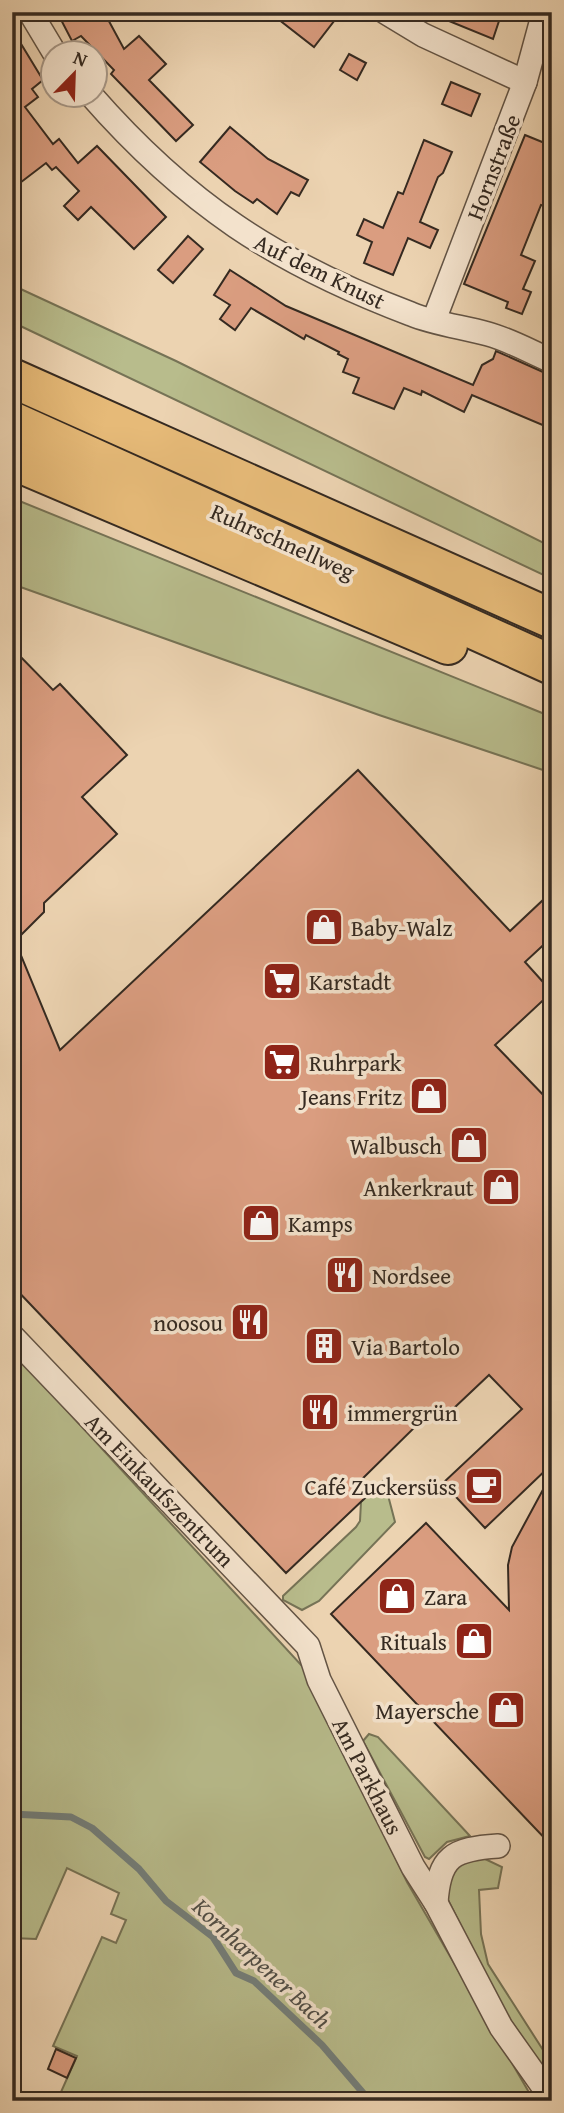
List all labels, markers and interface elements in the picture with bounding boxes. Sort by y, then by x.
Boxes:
north arrow [38,38,108,108]
text: N [69,43,92,74]
street label: Hornstraße [458,109,528,225]
street label: Auf dem Knust [249,225,391,317]
street label: Ruhrschnellweg [206,494,361,588]
shop icon: Baby-Walz [303,906,345,948]
place label: Baby-Walz [351,911,452,944]
supermarket icon: Karstadt [261,960,303,1002]
place label: Karstadt [309,965,391,998]
supermarket icon: Ruhrpark [261,1041,303,1083]
place label: Ruhrpark [309,1046,402,1079]
shop icon: Jeans Fritz [408,1075,450,1117]
place label: Jeans Fritz [298,1080,402,1113]
shop icon: Walbusch [448,1124,490,1166]
place label: Walbusch [350,1129,442,1162]
shop icon: Ankerkraut [480,1166,522,1208]
place label: Ankerkraut [363,1171,474,1204]
shop icon: Kamps [240,1202,282,1244]
place label: Kamps [288,1207,353,1240]
restaurant icon: Nordsee [324,1254,366,1296]
place label: Nordsee [372,1259,451,1292]
restaurant icon: noosou [229,1301,271,1343]
place label: noosou [153,1306,224,1339]
building icon: Via Bartolo [303,1325,345,1367]
place label: Via Bartolo [351,1330,460,1363]
restaurant icon: immergrün [299,1391,341,1433]
place label: immergrün [347,1396,458,1429]
street label: Am Einkaufszentrum [78,1406,242,1575]
cafe icon: Café Zuckersüss [463,1465,505,1507]
place label: Café Zuckersüss [305,1470,457,1503]
shop icon: Zara [376,1575,418,1617]
place label: Zara [424,1580,467,1613]
shop icon: Rituals [453,1620,495,1662]
place label: Rituals [380,1625,447,1658]
shop icon: Mayersche [485,1689,527,1731]
place label: Mayersche [375,1694,479,1727]
street label: Am Parkhaus [324,1712,412,1840]
water label: Kornharpener Bach [184,1889,339,2037]

